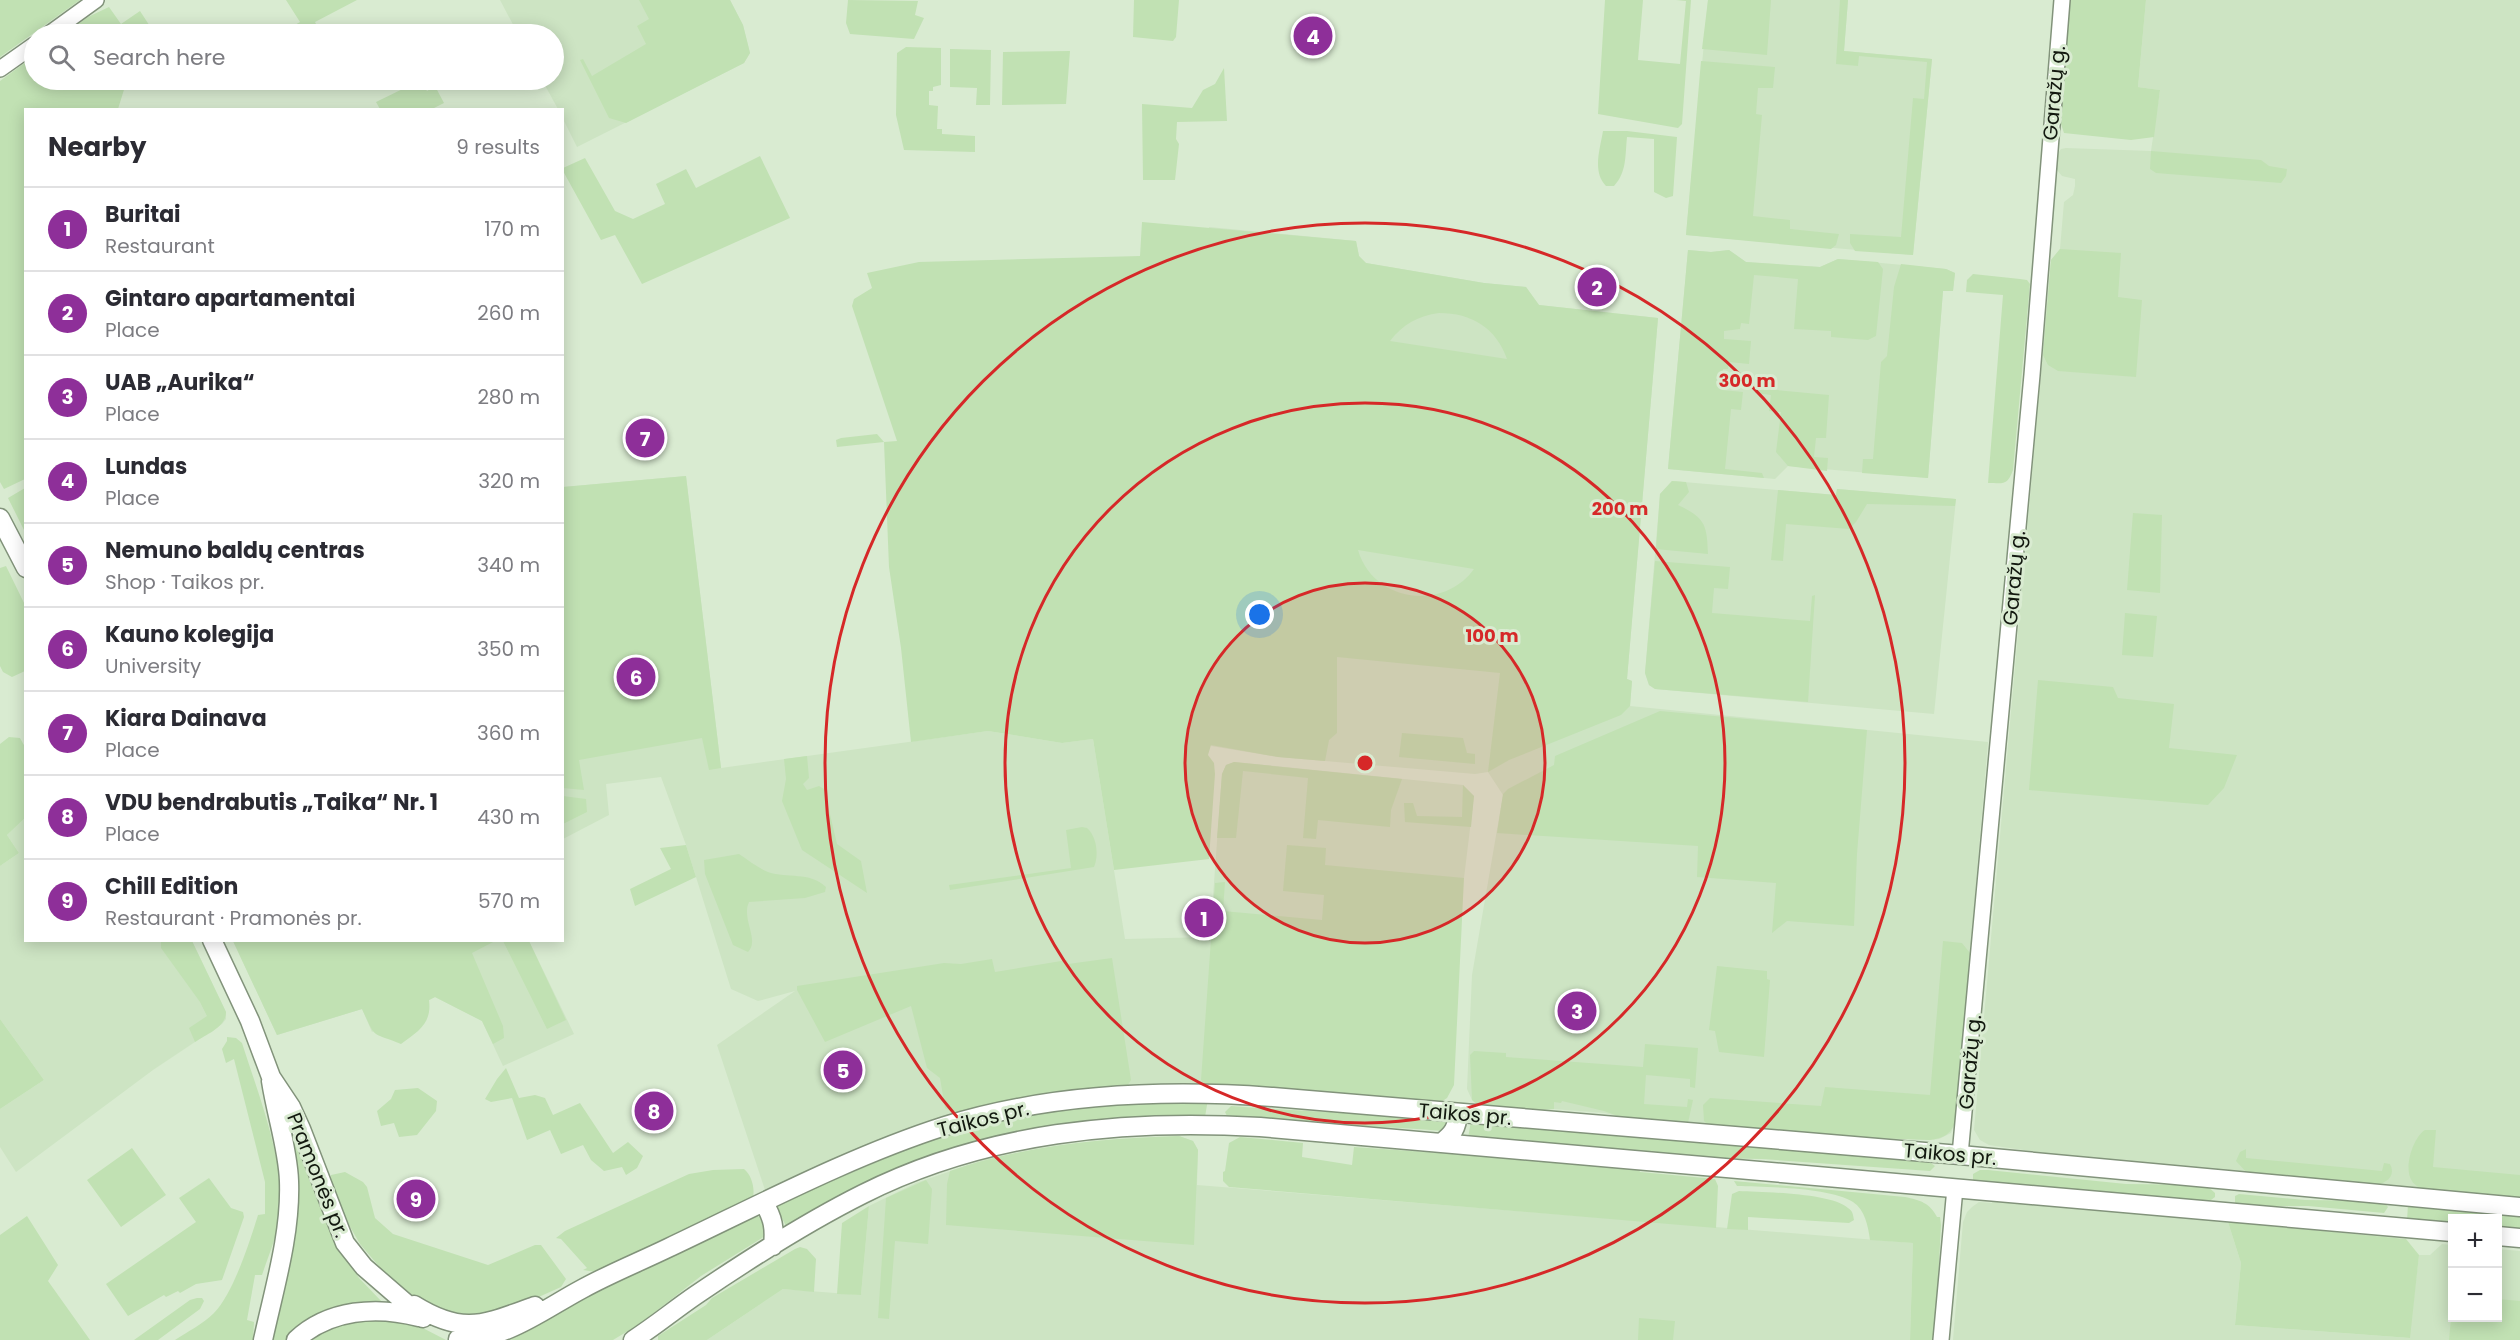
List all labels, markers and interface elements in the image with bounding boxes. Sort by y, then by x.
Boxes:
pin: 4 [1294,14,1332,58]
search box [24,24,564,90]
icon: search [45,41,78,74]
text: Search here [93,42,226,73]
street label: Garažų g. [2036,44,2072,142]
text: Nearby [48,129,146,165]
text: 9 results [456,133,540,161]
text: Buritai [105,199,181,230]
text: 1 [64,215,71,243]
text: 170 m [484,215,540,243]
text: Restaurant [105,232,215,260]
pin: 2 [1578,264,1616,310]
text: Gintaro apartamentai [105,283,355,314]
text: 2 [62,299,73,327]
text: 260 m [477,299,540,327]
text: Place [105,316,160,344]
text: UAB „Aurika“ [105,367,255,398]
text: 300 m [1718,368,1776,393]
text: 3 [61,383,74,411]
text: 280 m [477,383,540,411]
text: Place [105,400,160,428]
pin: 7 [626,416,664,460]
text: Lundas [105,451,187,482]
text: 4 [61,467,74,495]
text: 320 m [478,467,540,495]
text: Place [105,484,160,512]
text: 200 m [1592,496,1648,521]
street label: Garažų g. [1996,529,2032,627]
text: Nemuno baldų centras [105,535,365,566]
text: 5 [61,551,74,579]
text: 340 m [477,551,540,579]
text: Shop · Taikos pr. [105,568,264,596]
your location [1245,600,1274,629]
text: Kauno kolegija [105,619,274,650]
text: 100 m [1465,623,1519,648]
text: 6 [61,635,74,663]
text: 350 m [477,635,540,663]
text: University [105,652,201,680]
pin: 6 [616,654,656,700]
text: Kiara Dainava [105,703,267,734]
text: 7 [62,719,73,747]
text: 360 m [477,719,540,747]
text: Place [105,736,160,764]
centre of rings [1355,753,1375,773]
text: VDU bendrabutis „Taika“ Nr. 1 [105,787,438,818]
text: 8 [61,803,74,831]
text: 430 m [477,803,540,831]
text: Place [105,820,160,848]
text: Chill Edition [105,871,238,902]
text: 9 [61,887,74,915]
text: 570 m [478,887,540,915]
pin: 1 [1184,896,1224,940]
text: Restaurant · Pramonės pr. [105,904,362,932]
pin: 3 [1558,988,1596,1034]
street label: Garažų g. [1952,1013,1988,1111]
pin: 5 [824,1048,862,1092]
pin: 8 [634,1088,674,1134]
street label: Taikos pr. [934,1094,1032,1144]
street label: Taikos pr. [1417,1096,1513,1132]
street label: Pramonės pr. [280,1109,356,1241]
street label: Taikos pr. [1902,1136,1998,1172]
pin: 9 [396,1176,436,1222]
map controls [2448,1214,2502,1322]
button: + [2448,1214,2502,1268]
button: − [2448,1268,2502,1322]

